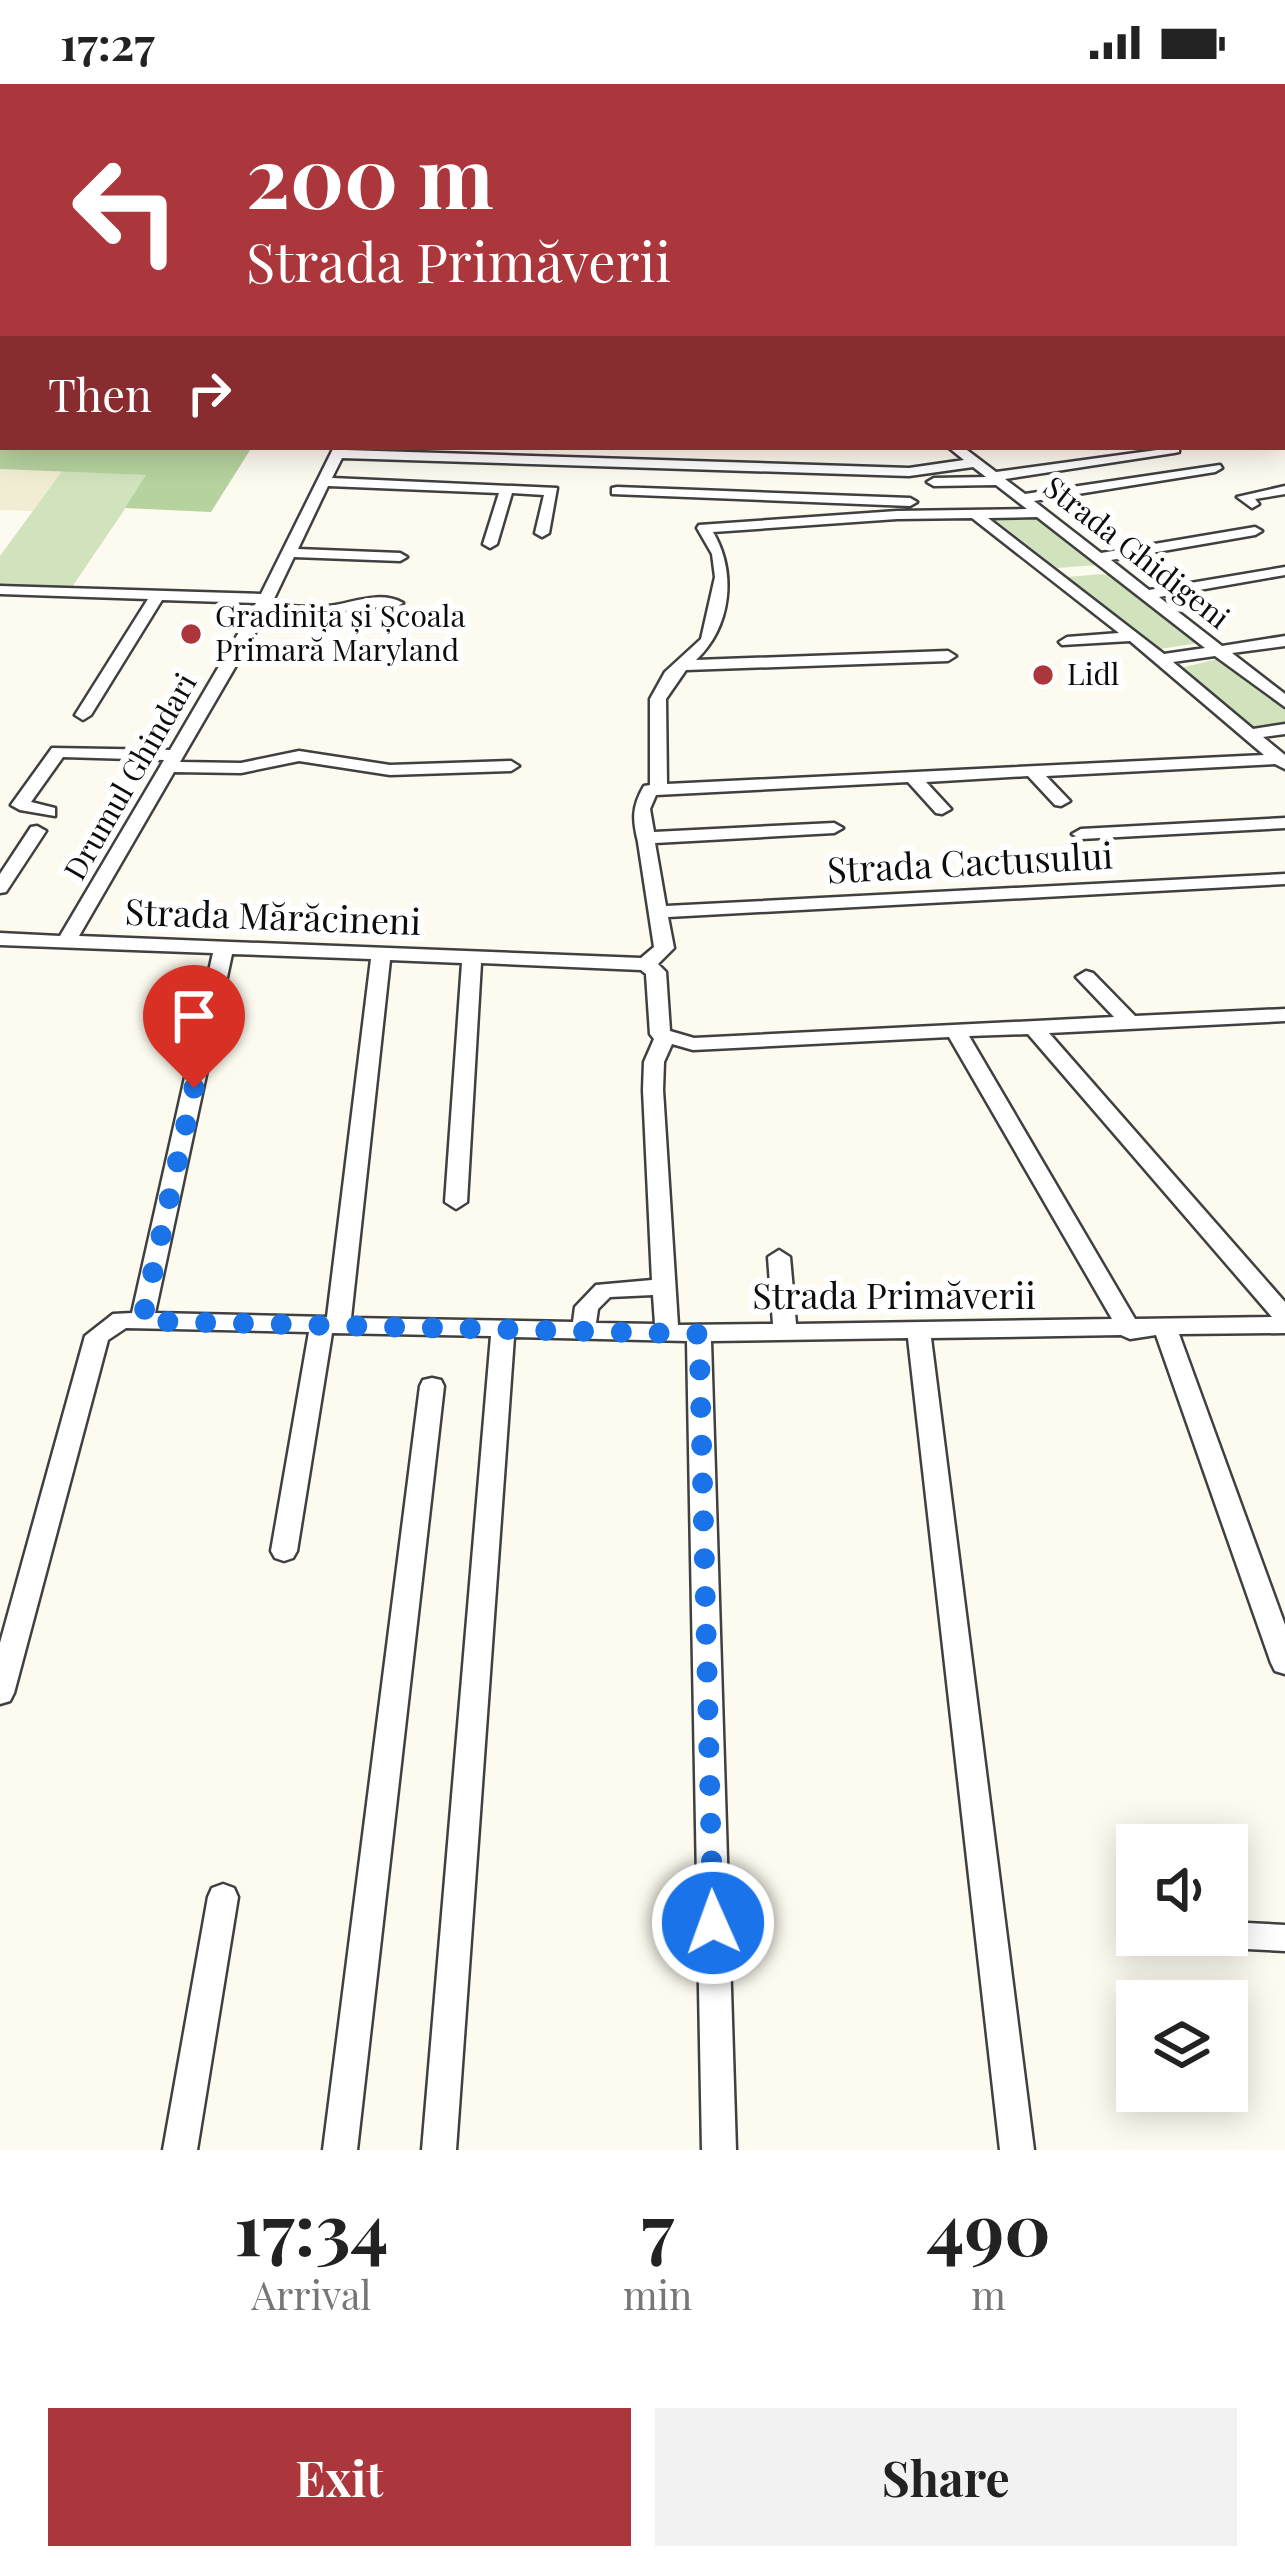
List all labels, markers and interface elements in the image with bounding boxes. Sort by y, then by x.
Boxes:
text: 17:27 [60,12,155,72]
text: 200 m [246,118,494,230]
icon: left [48,132,204,288]
text: Strada Primăverii [246,225,671,297]
icon: right [176,360,242,426]
text: Then [48,363,152,423]
street label: Strada Ghidigeni [1036,466,1239,637]
place label: Gradinița și Școala Primară Maryland [215,595,465,669]
marker: Gradinița și Școala Primară Maryland [178,621,204,647]
place label: Lidl [1067,653,1119,693]
marker: Lidl [1030,662,1056,688]
street label: Drumul Ghindari [54,665,205,887]
street label: Strada Cactusului [826,830,1114,892]
street label: Strada Mărăcineni [124,886,422,944]
pin [143,965,245,1088]
icon: arrive [161,983,227,1049]
street label: Strada Primăverii [752,1270,1036,1318]
map controls [1116,1824,1248,2112]
button: sound [1116,1824,1248,1956]
position arrow [650,1860,776,1986]
button: layers [1116,1980,1248,2112]
text: 17:34 [234,2178,389,2274]
text: 7 [641,2178,674,2274]
text: 490 [926,2178,1051,2274]
text: Arrival [251,2268,372,2320]
text: min [623,2268,692,2320]
text: m [971,2268,1006,2320]
button: Exit [48,2408,631,2546]
button: Share [655,2408,1237,2546]

